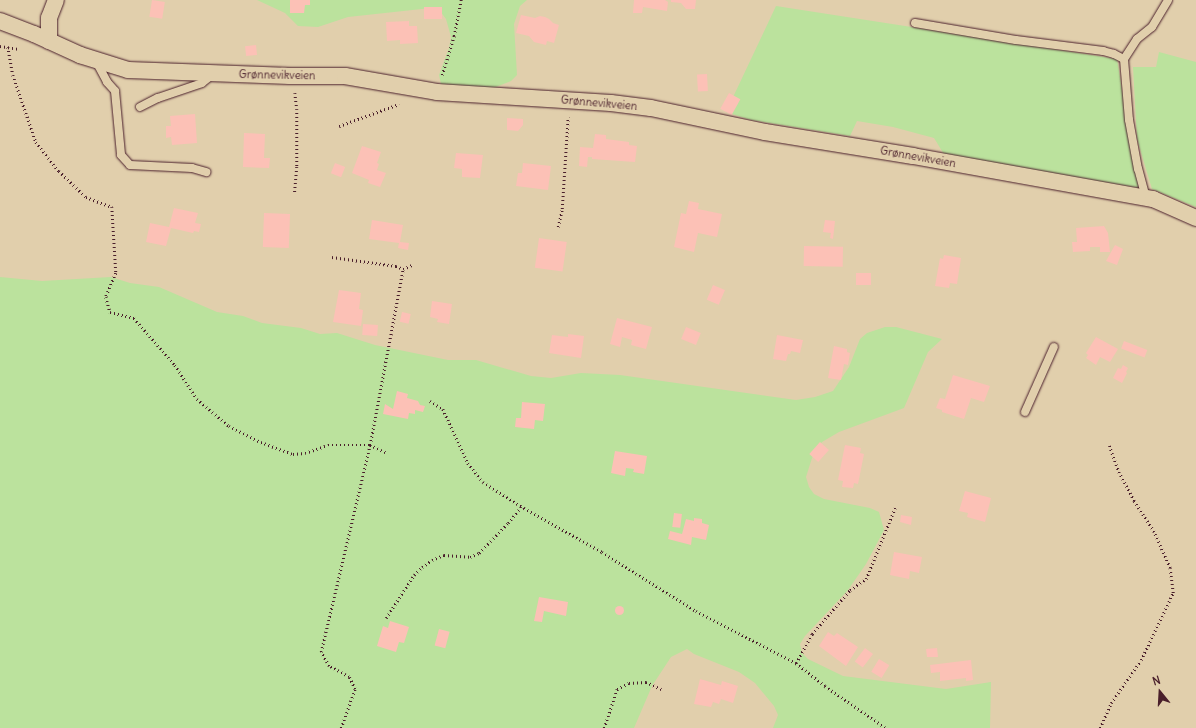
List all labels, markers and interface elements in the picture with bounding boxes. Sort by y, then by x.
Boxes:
street label: Grønnevikveien [239,68,315,82]
street label: Grønnevikveien [560,93,638,113]
street label: Grønnevikveien [879,144,957,170]
north arrow [1140,672,1180,712]
text: N [1151,673,1162,688]

